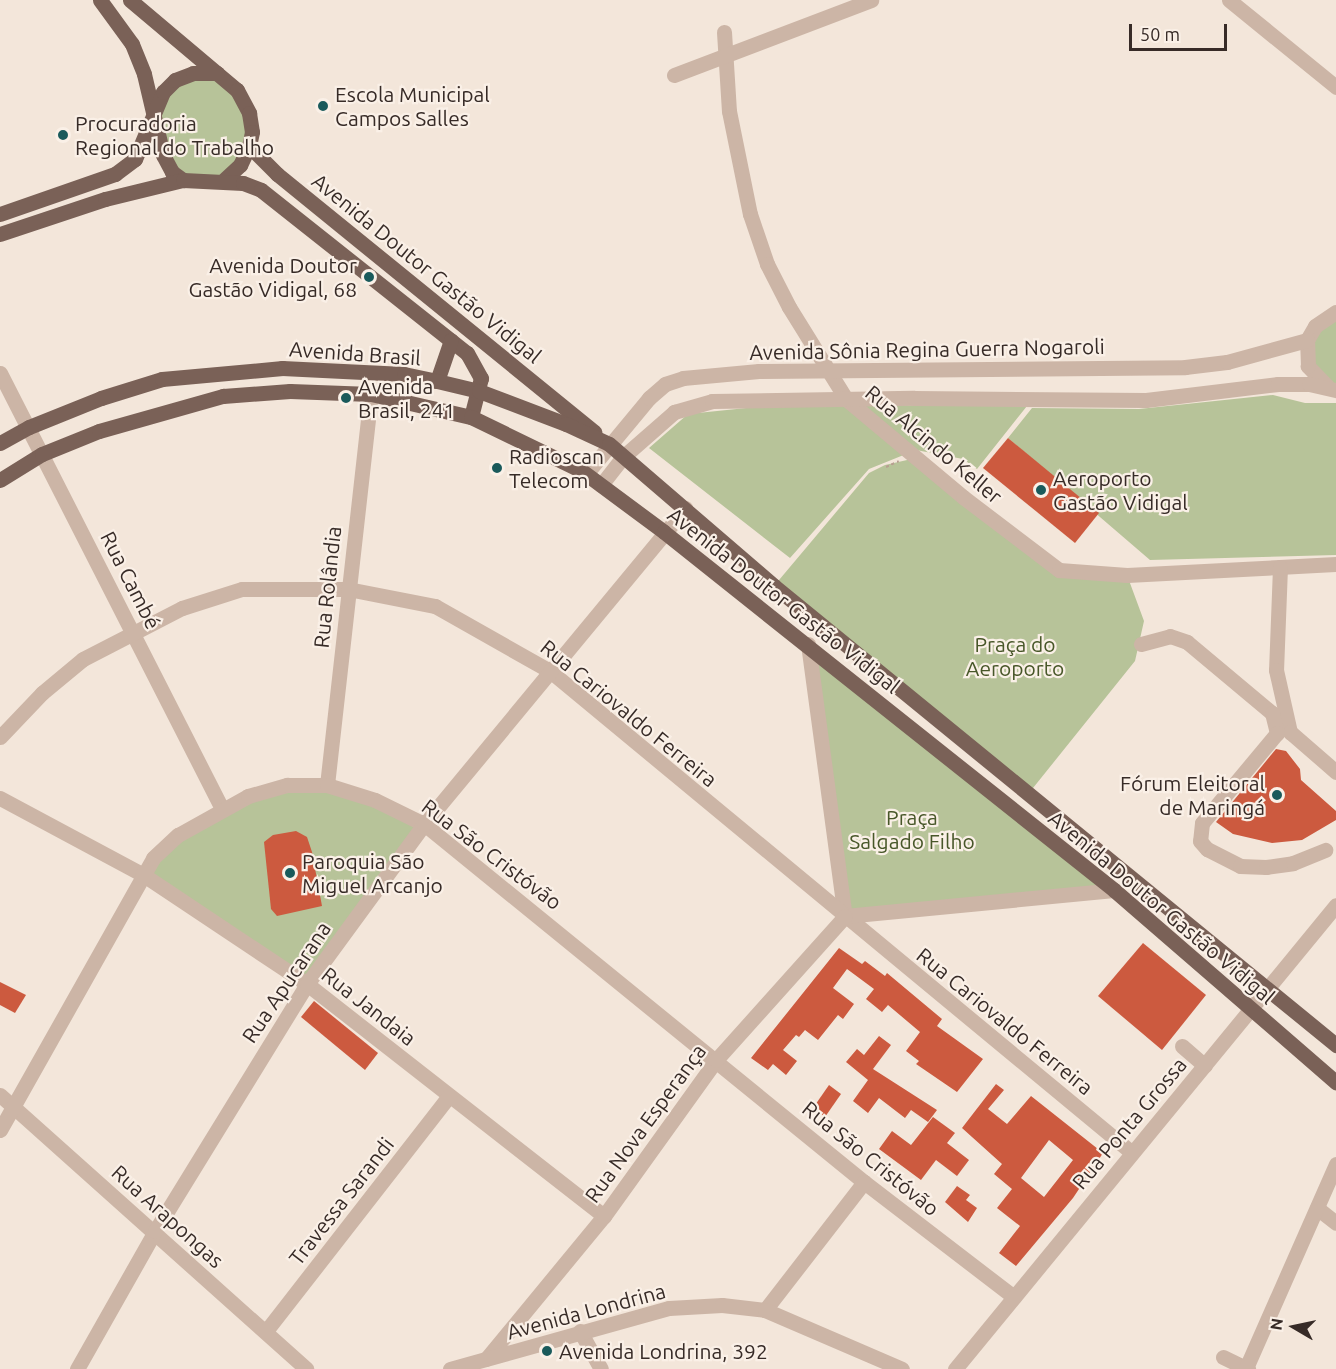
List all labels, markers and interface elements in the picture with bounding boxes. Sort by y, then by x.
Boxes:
scale bar [1132,12,1230,50]
text: 50 m [1140,24,1180,44]
place label: Escola Municipal Campos Salles [335,81,490,131]
marker: Escola Municipal Campos Salles [316,99,330,113]
place label: Procuradoria Regional do Trabalho [75,110,274,160]
marker: Procuradoria Regional do Trabalho [56,128,70,142]
street label: Avenida Doutor Gastão Vidigal [307,168,547,368]
place label: Avenida Doutor Gastão Vidigal, 68 [188,252,357,302]
marker: Avenida Doutor Gastão Vidigal, 68 [362,270,376,284]
street label: Avenida Sônia Regina Guerra Nogaroli [749,333,1105,365]
street label: Avenida Brasil [288,336,422,370]
place label: Avenida Brasil, 241 [358,373,455,423]
street label: Rua Alcindo Keller [861,379,1007,509]
marker: Avenida Brasil, 241 [339,391,353,405]
place label: Radioscan Telecom [509,443,604,493]
marker: Radioscan Telecom [490,461,504,475]
place label: Aeroporto Gastão Vidigal [1053,465,1188,515]
marker: Aeroporto Gastão Vidigal [1034,483,1048,497]
street label: Avenida Doutor Gastão Vidigal [663,502,905,698]
street label: Rua Rolândia [308,525,346,649]
street label: Rua Cambé [96,527,166,633]
park label: Praça do Aeroporto [966,631,1064,681]
street label: Rua Cariovaldo Ferreira [536,634,722,792]
place label: Fórum Eleitoral de Maringá [1120,770,1265,820]
marker: Fórum Eleitoral de Maringá [1270,788,1284,802]
street label: Rua São Cristóvão [417,793,567,915]
park label: Praça Salgado Filho [849,804,975,854]
street label: Avenida Doutor Gastão Vidigal [1044,805,1280,1009]
place label: Paroquia São Miguel Arcanjo [302,848,443,898]
marker: Paroquia São Miguel Arcanjo [283,866,297,880]
street label: Rua Apucarana [236,917,336,1047]
street label: Rua Cariovaldo Ferreira [912,942,1098,1100]
street label: Rua Jandaia [317,961,421,1051]
street label: Rua Nova Esperança [579,1039,711,1207]
street label: Rua Ponta Grossa [1067,1052,1191,1194]
street label: Rua São Cristóvão [798,1095,944,1221]
street label: Travessa Sarandi [283,1132,399,1270]
street label: Rua Arapongas [107,1159,229,1273]
street label: Avenida Londrina [504,1278,668,1344]
north arrow [1264,1297,1324,1357]
text: N [1266,1317,1286,1331]
place label: Avenida Londrina, 392 [559,1338,768,1364]
marker: Avenida Londrina, 392 [540,1344,554,1358]

